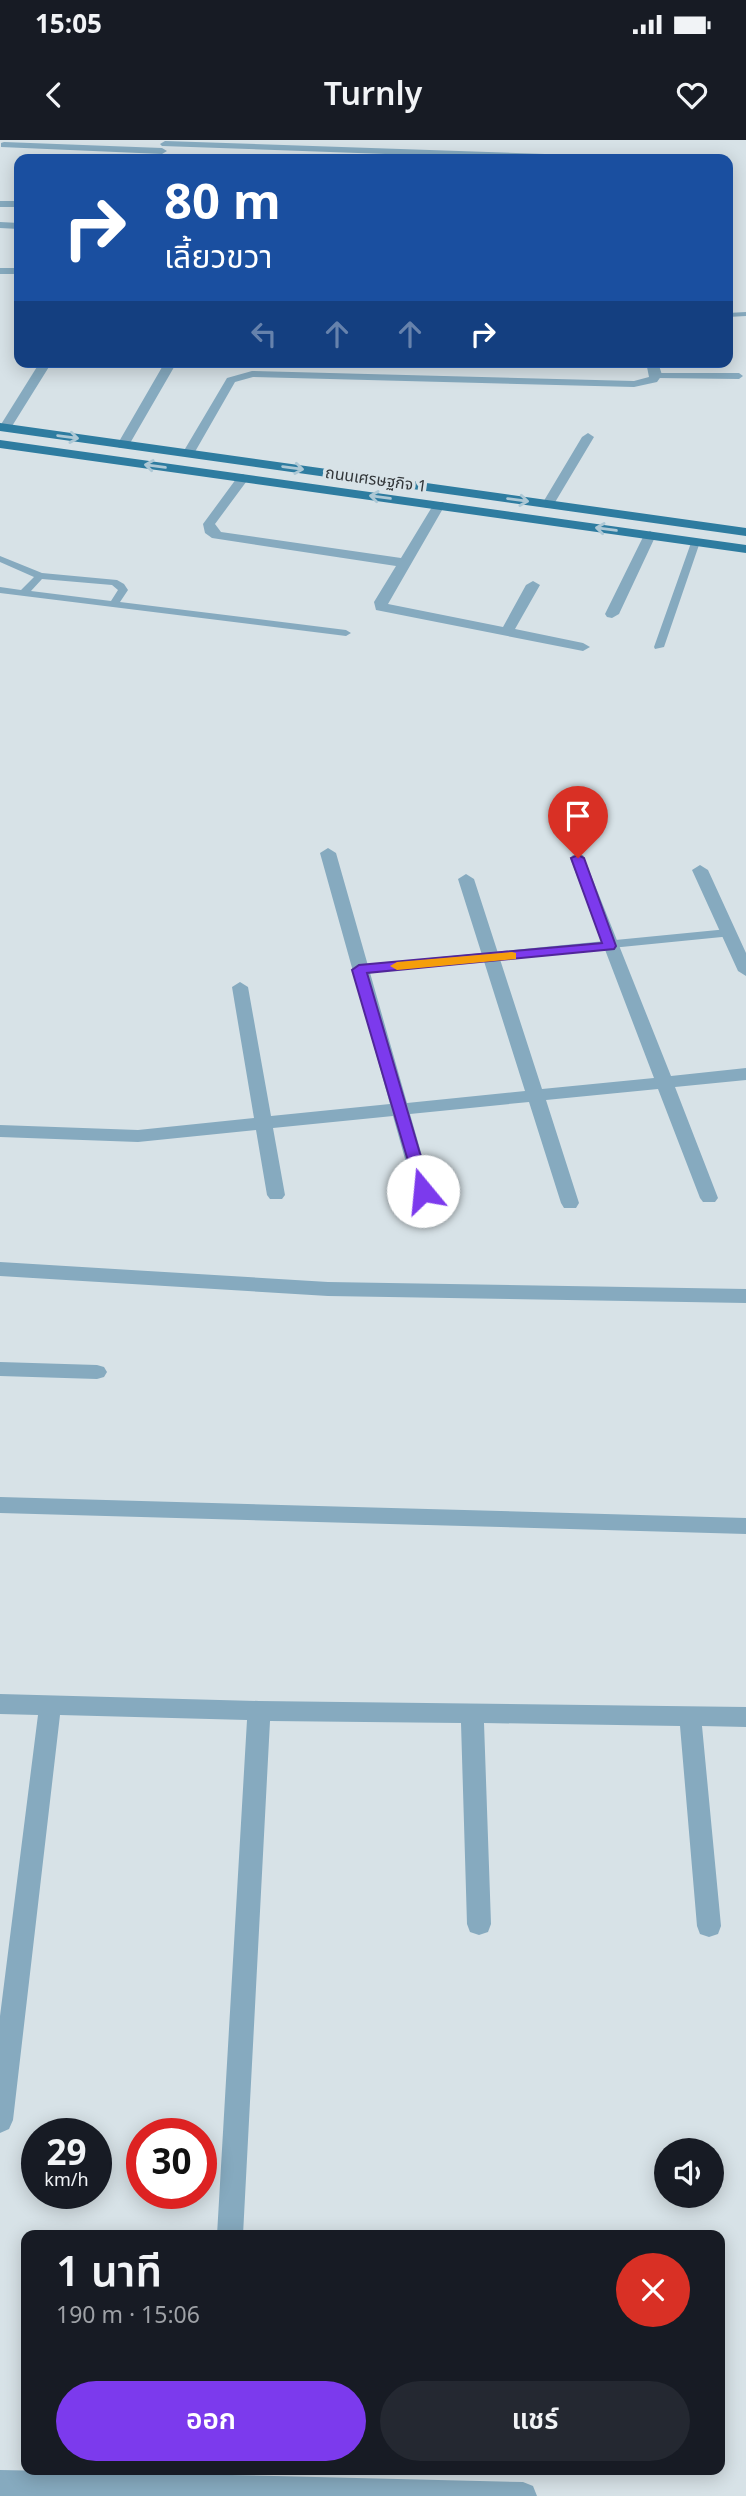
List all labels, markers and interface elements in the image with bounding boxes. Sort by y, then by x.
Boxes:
text: 15:05 [35,5,102,45]
text: Turnly [324,71,422,119]
icon: back [35,76,73,114]
icon: heart [673,76,711,114]
text: 80 m [164,167,281,241]
icon: right [49,182,140,273]
text: เลี้ยวขวา [164,234,272,282]
icon: left [245,315,283,353]
icon: ahead [318,315,356,353]
icon: ahead [391,315,429,353]
icon: right [464,315,502,353]
one-way arrow [56,430,78,443]
one-way arrow [144,459,167,472]
street label: ถนนเศรษฐกิจ 1 [324,461,428,499]
one-way arrow [281,462,304,475]
one-way arrow [370,490,392,503]
one-way arrow [506,494,529,507]
one-way arrow [595,522,618,535]
pin [548,786,608,858]
icon: arrive [559,797,597,835]
position arrow [386,1154,460,1228]
speed limit sign: 30 [126,2118,217,2209]
text: 29 [46,2128,87,2181]
map controls [654,2138,724,2208]
button: sound [654,2138,724,2208]
text: km/h [44,2167,89,2194]
text: 1 นาที [56,2241,162,2305]
button: close [616,2253,690,2327]
text: 190 m · 15:06 [56,2299,200,2333]
button: ออก [56,2381,366,2461]
button: แชร์ [380,2381,690,2461]

